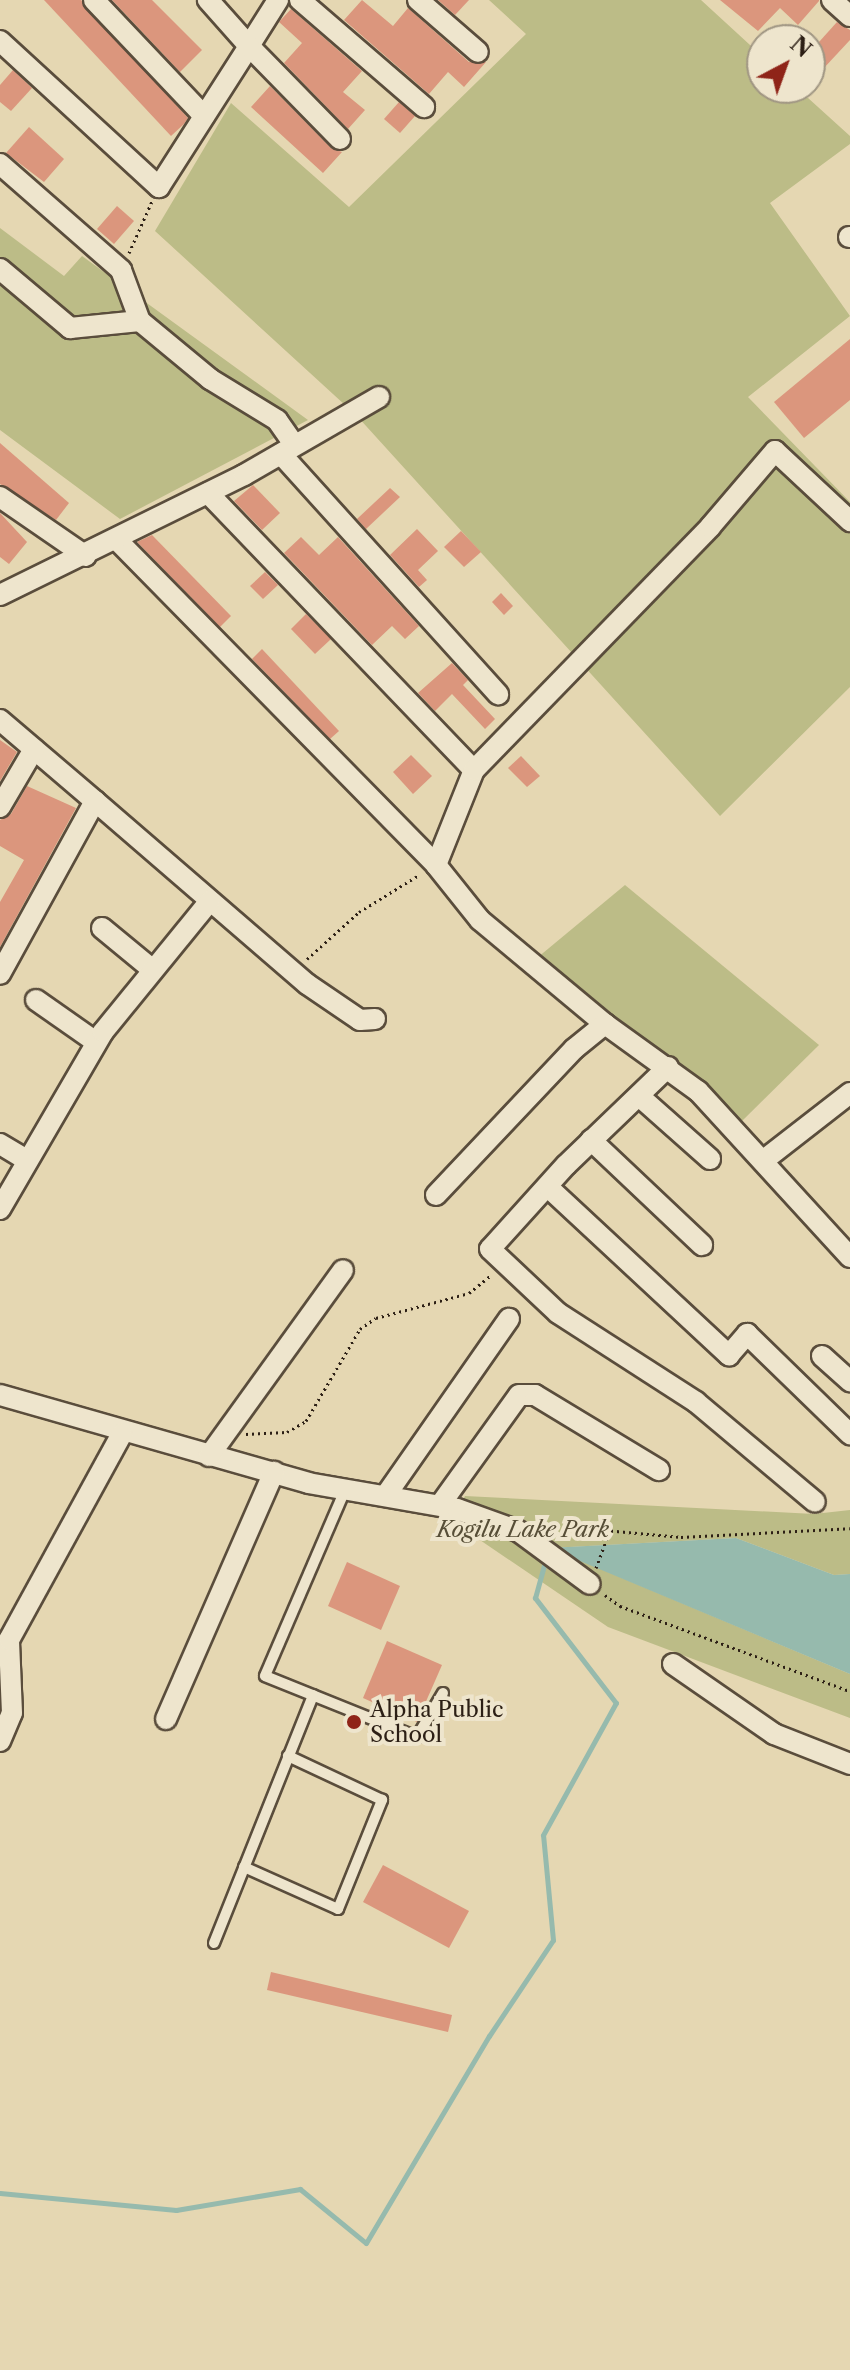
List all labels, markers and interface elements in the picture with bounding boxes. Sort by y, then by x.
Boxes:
north arrow [746,24,826,104]
text: N [785,31,817,63]
park label: Kogilu Lake Park [437,1517,609,1543]
place label: Alpha Public School [370,1696,504,1748]
marker: Alpha Public School [345,1713,363,1731]

